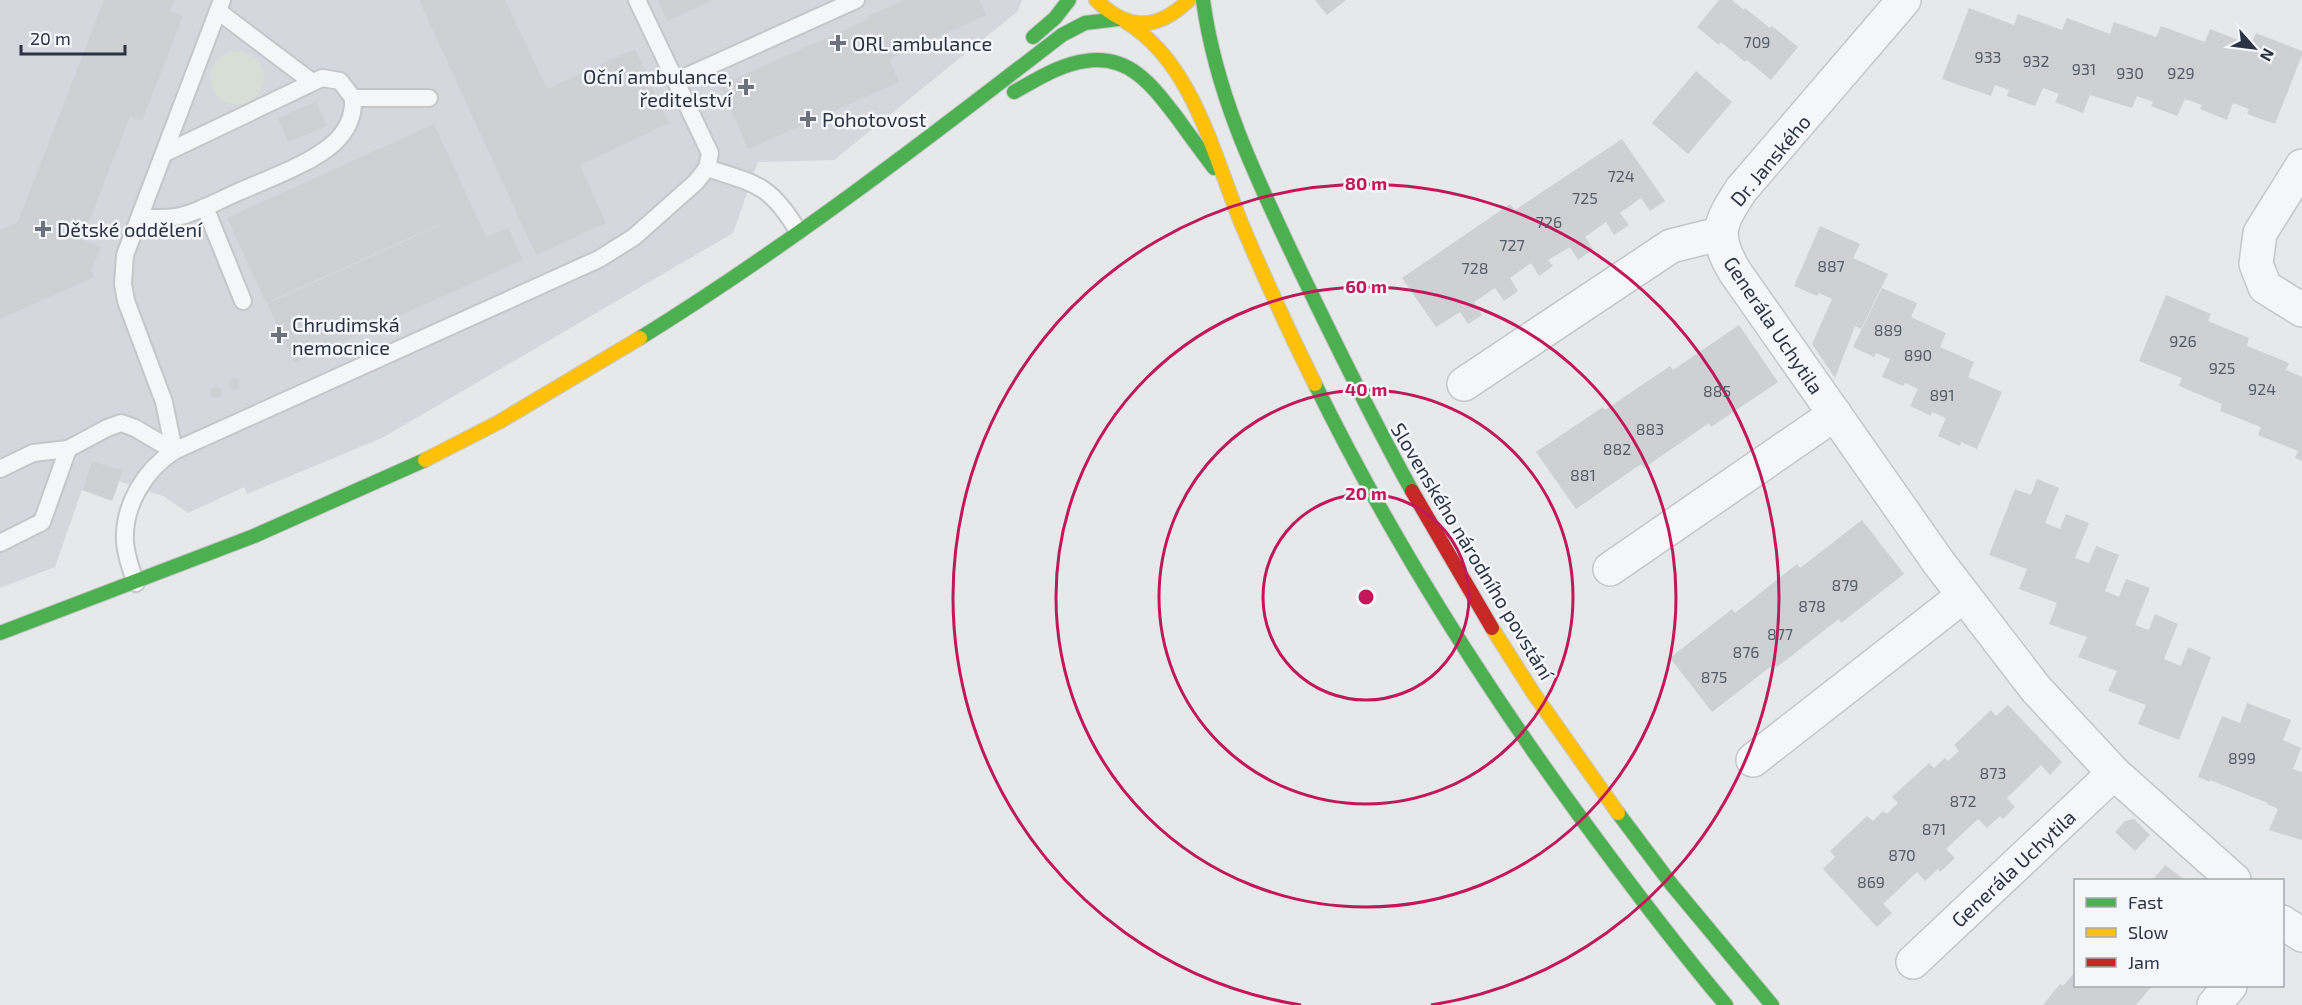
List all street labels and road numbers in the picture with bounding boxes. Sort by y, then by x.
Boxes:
street label: Dr. Janského [1725,109,1815,211]
street label: Generála Uchytila [1719,252,1829,398]
street label: Slovenského národního povstání [1387,418,1560,685]
street label: Generála Uchytila [1946,804,2080,932]

